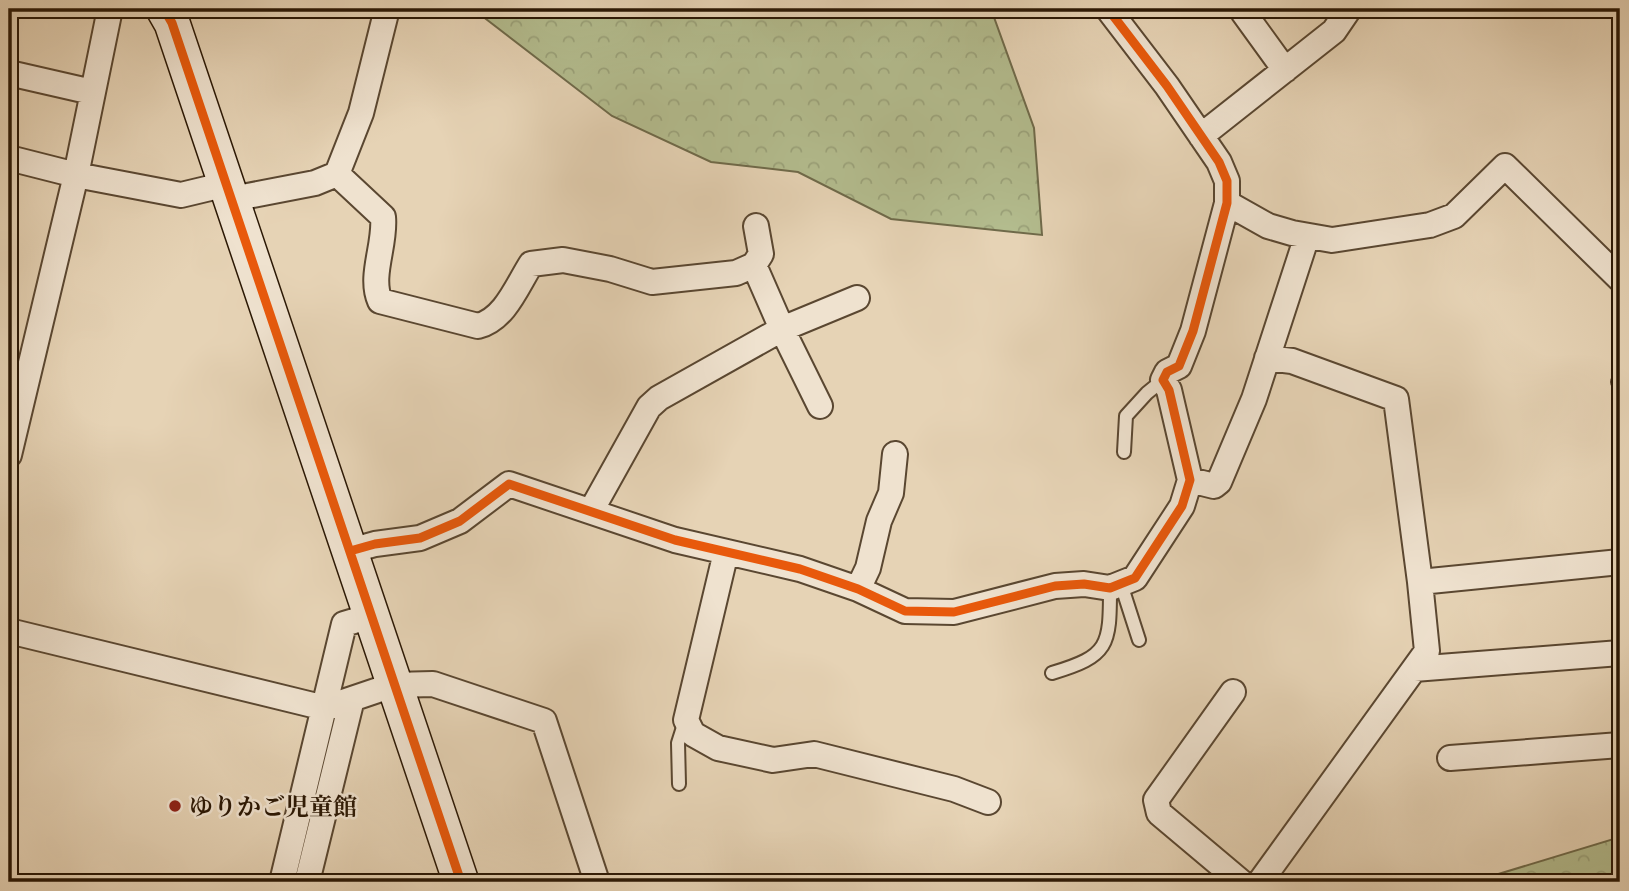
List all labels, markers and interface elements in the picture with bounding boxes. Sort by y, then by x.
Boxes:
place label: ゆりかご児童館 [189,791,357,822]
marker: ゆりかご児童館 [167,798,183,814]

